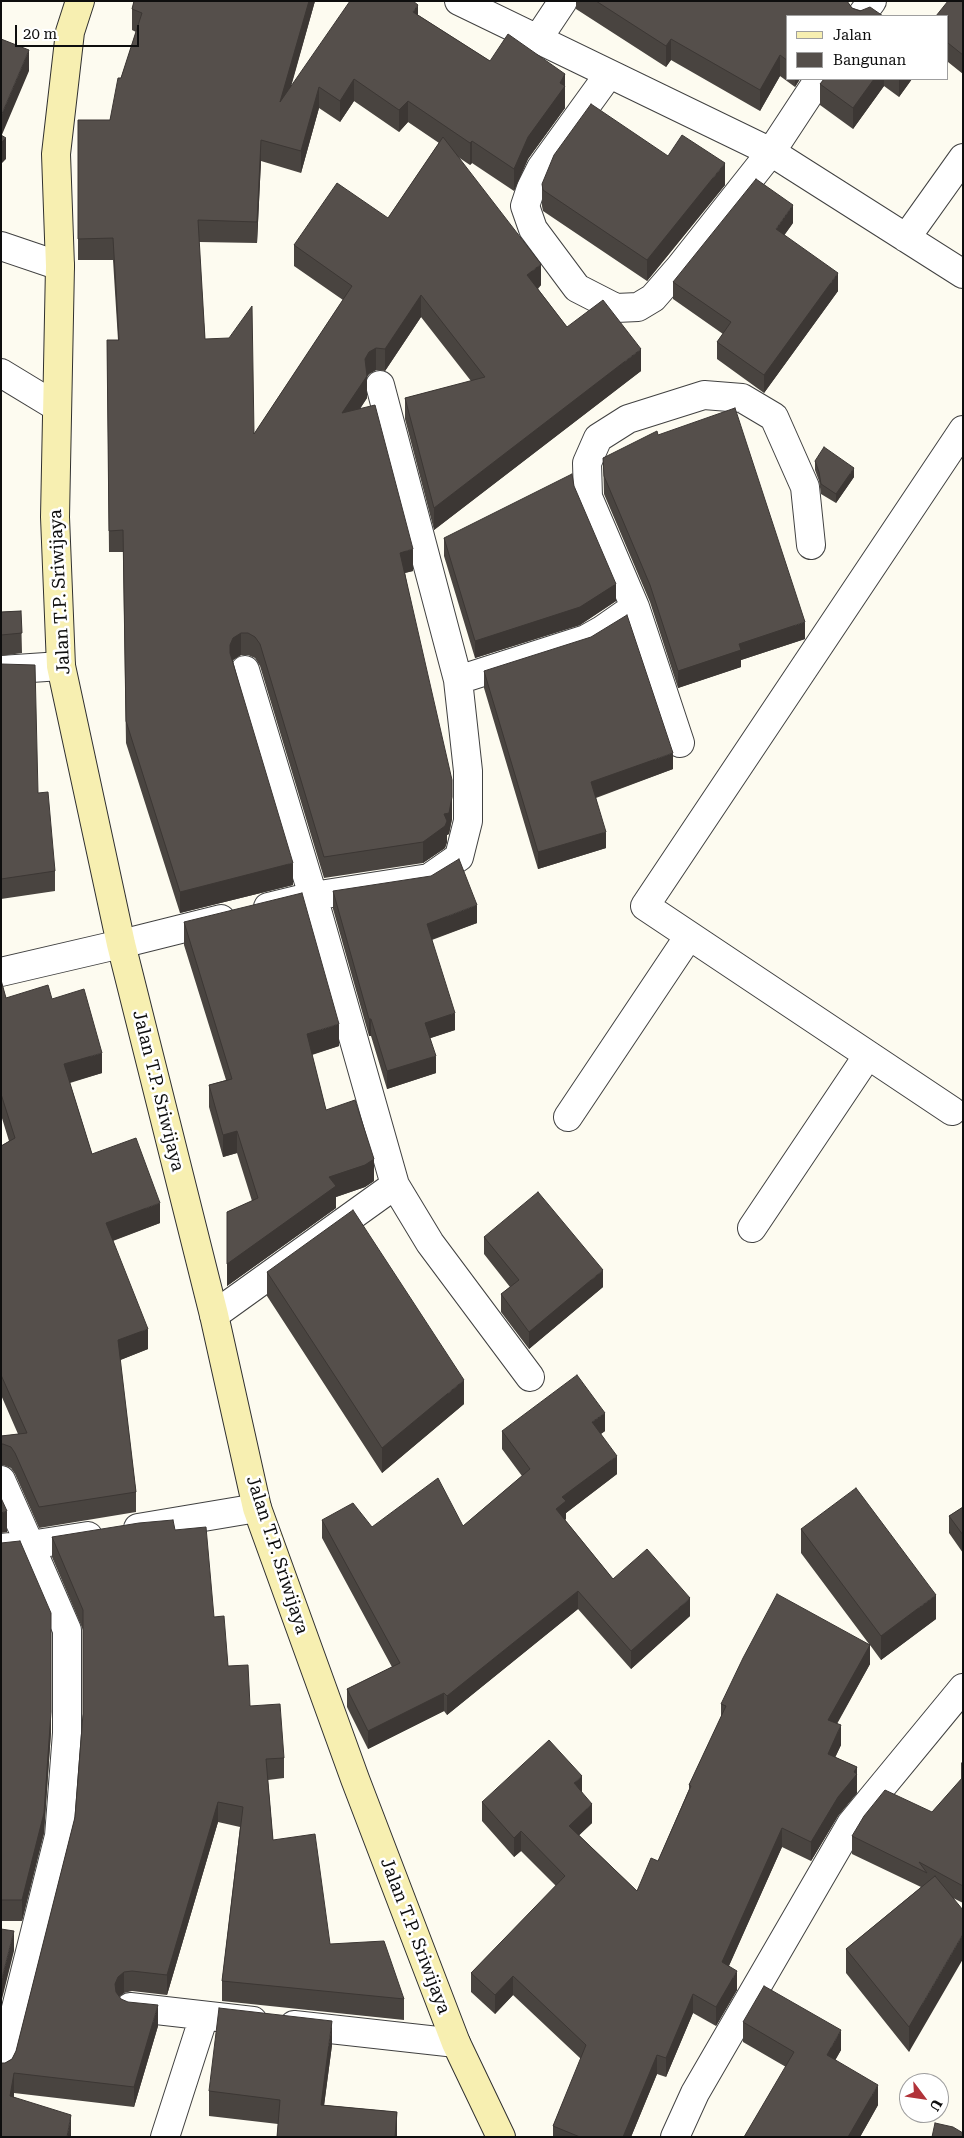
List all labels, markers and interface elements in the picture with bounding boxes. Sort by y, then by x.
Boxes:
scale bar [18,15,141,47]
legend [786,15,949,80]
text: 20 m [23,25,57,43]
text: Jalan [833,26,872,44]
text: Bangunan [833,51,906,69]
street label: Jalan T.P. Sriwijaya [45,509,75,675]
street label: Jalan T.P. Sriwijaya [128,1008,188,1174]
street label: Jalan T.P. Sriwijaya [241,1473,313,1637]
street label: Jalan T.P. Sriwijaya [375,1855,455,2017]
north arrow [899,2073,949,2123]
text: U [926,2096,946,2114]

